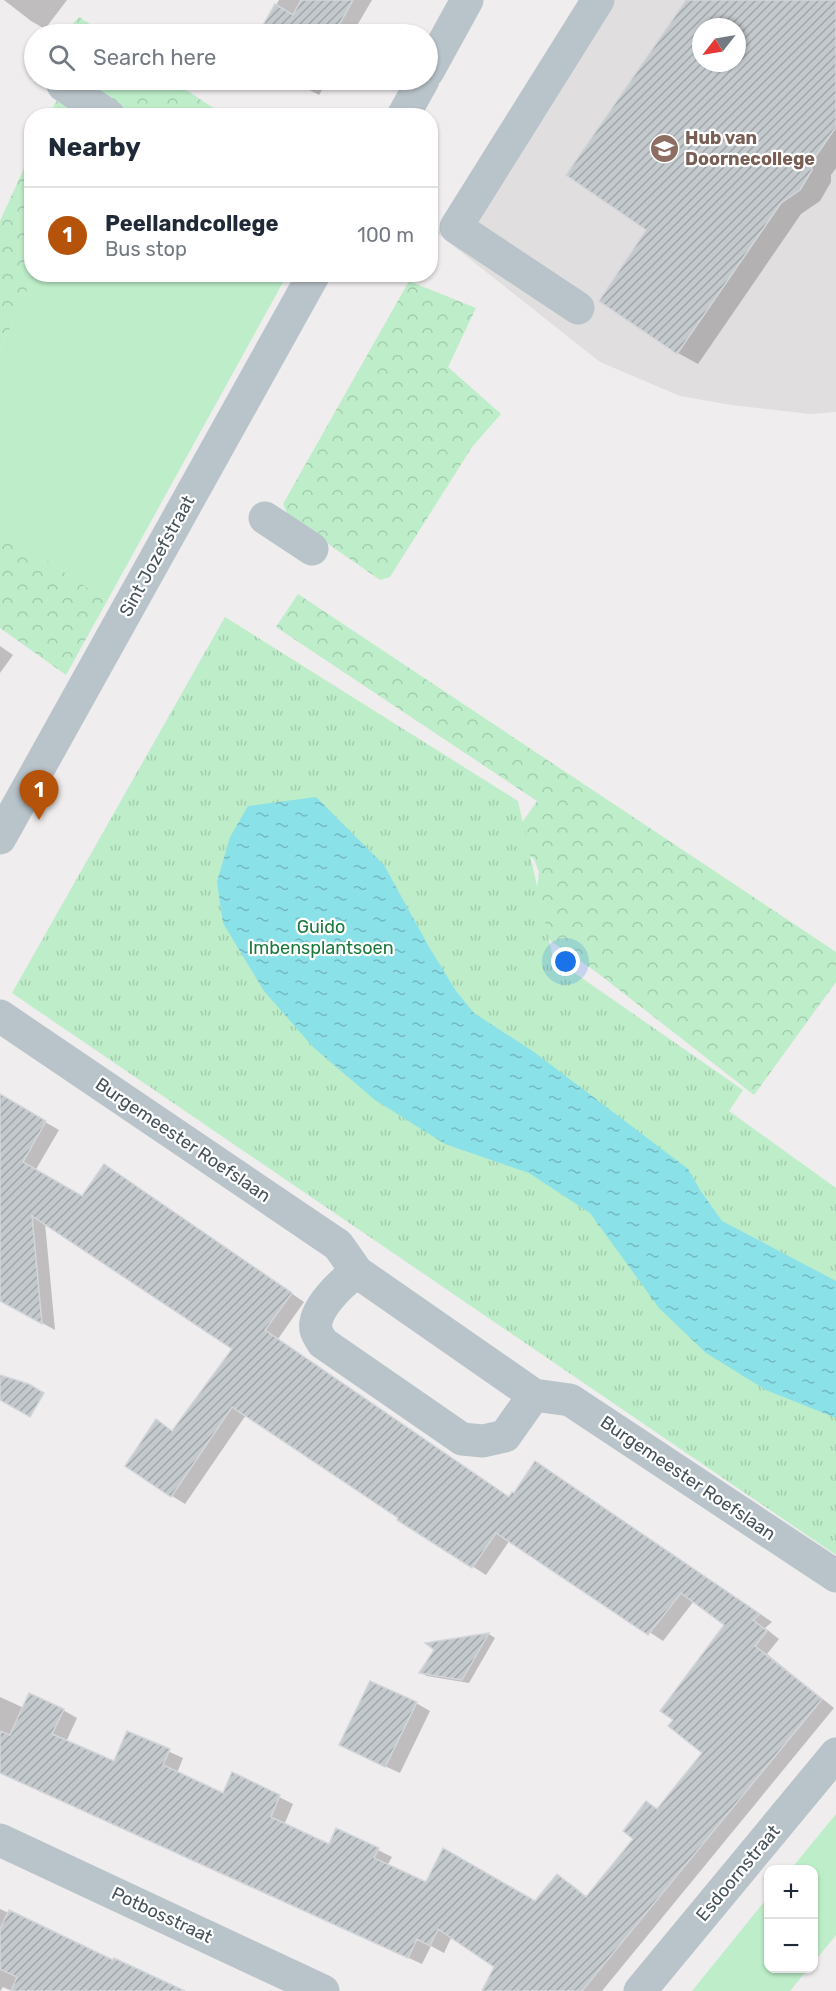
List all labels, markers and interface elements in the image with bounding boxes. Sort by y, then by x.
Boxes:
north arrow [692,18,746,72]
search box [24,24,438,90]
icon: search [45,41,78,74]
text: Search here [93,44,216,71]
place label: Hub van Doornecollege [685,127,815,170]
text: Nearby [48,132,141,163]
school or university icon: Hub van Doornecollege [648,132,680,164]
text: Peellandcollege [105,210,279,237]
text: 1 [63,223,72,247]
text: 100 m [357,223,414,247]
text: Bus stop [105,237,187,261]
street label: Sint Jozefstraat [115,492,199,620]
pin: 1 [20,770,58,820]
park label: Guido Imbensplantsoen [248,916,394,959]
your location [551,947,580,976]
street label: Burgemeester Roefslaan [91,1073,275,1207]
street label: Burgemeester Roefslaan [596,1411,780,1545]
street label: Esdoornstraat [691,1820,785,1926]
map controls [764,1865,818,1973]
button: + [764,1865,818,1919]
street label: Potbosstraat [108,1882,216,1948]
button: − [764,1919,818,1973]

